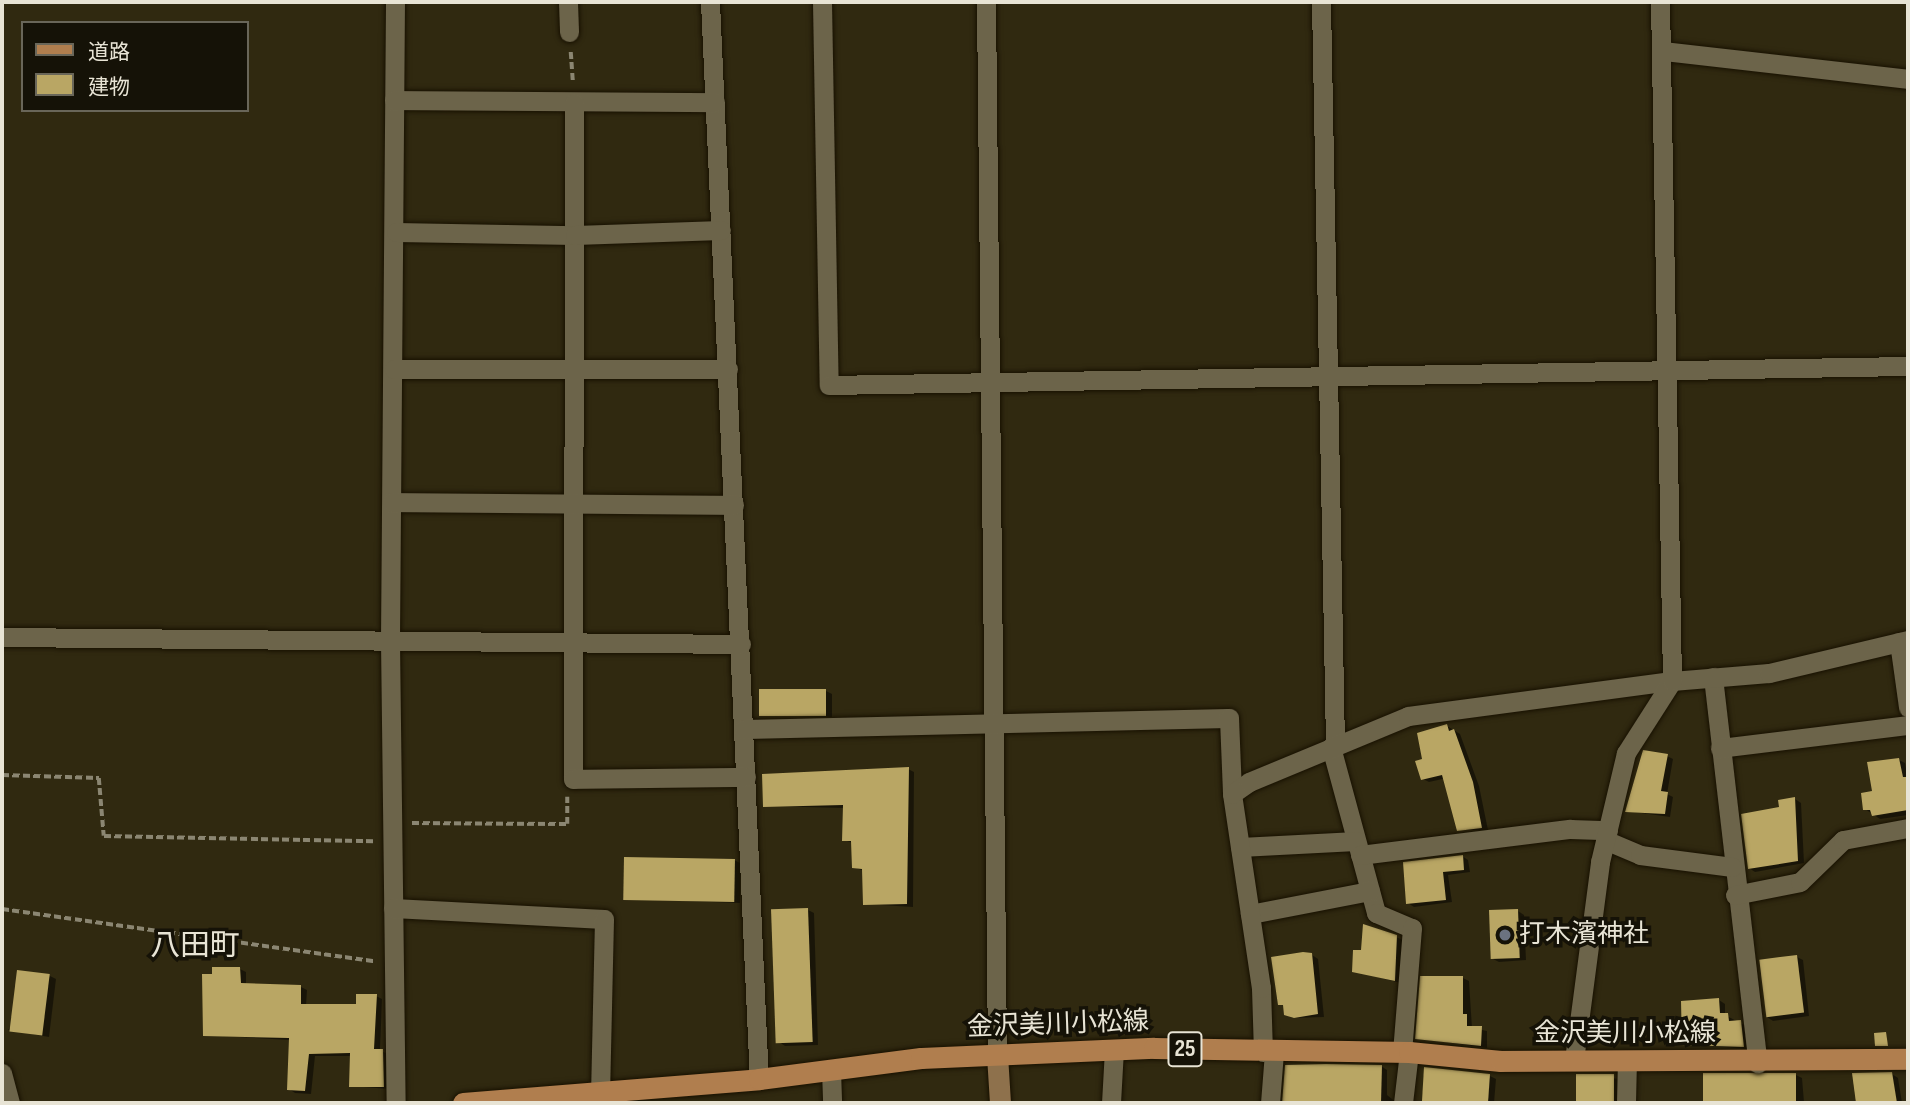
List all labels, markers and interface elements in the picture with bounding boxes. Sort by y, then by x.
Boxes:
legend [21,21,248,112]
text: 道路 [88,40,130,65]
text: 建物 [88,75,130,100]
place label: 打木濱神社 [1519,919,1649,951]
marker: 打木濱神社 [1497,927,1513,943]
district label: 八田町 [150,928,240,964]
street label: 金沢美川小松線 [967,1006,1149,1044]
street label: 金沢美川小松線 [1534,1018,1716,1050]
road number: 25 [1166,1028,1204,1070]

